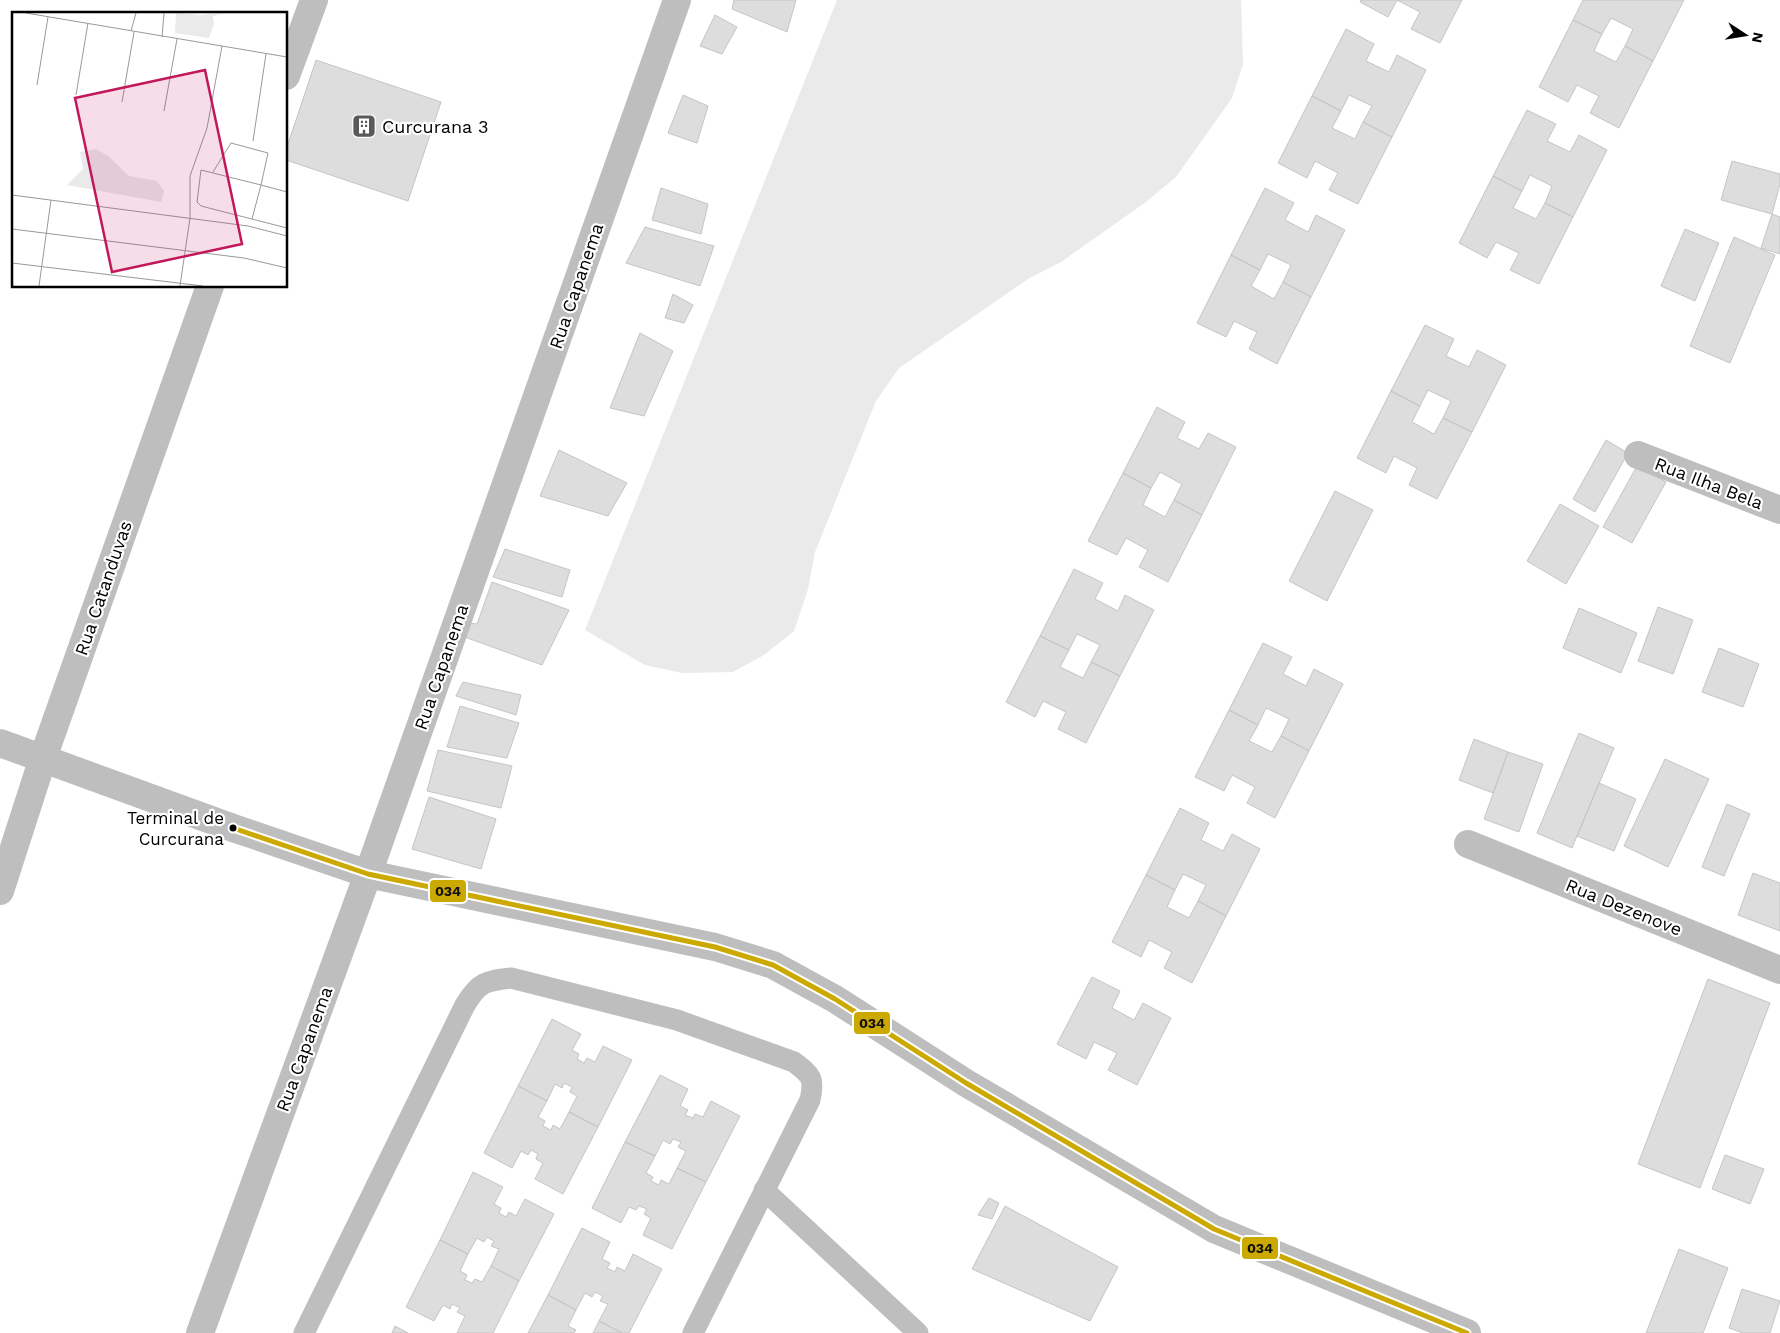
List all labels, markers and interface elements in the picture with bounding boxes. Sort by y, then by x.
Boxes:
north arrow [1720,10,1770,60]
inset map [12,12,288,288]
text: N [1749,31,1767,44]
building icon: Curcurana 3 [351,113,377,139]
place label: Curcurana 3 [382,116,489,137]
street label: Rua Capanema [545,220,607,352]
street label: Rua Ilha Bela [1652,453,1766,513]
street label: Rua Catanduvas [70,518,136,658]
street label: Rua Capanema [410,601,472,733]
place label: Terminal de Curcurana [127,808,224,849]
marker: Terminal de Curcurana [228,823,238,833]
street label: Rua Dezenove [1563,874,1685,940]
line badge: 034 [429,879,467,903]
text: 034 [435,883,461,899]
street label: Rua Capanema [272,984,336,1114]
line badge: 034 [853,1011,891,1035]
text: 034 [859,1015,885,1031]
line badge: 034 [1241,1236,1279,1260]
text: 034 [1247,1240,1273,1256]

